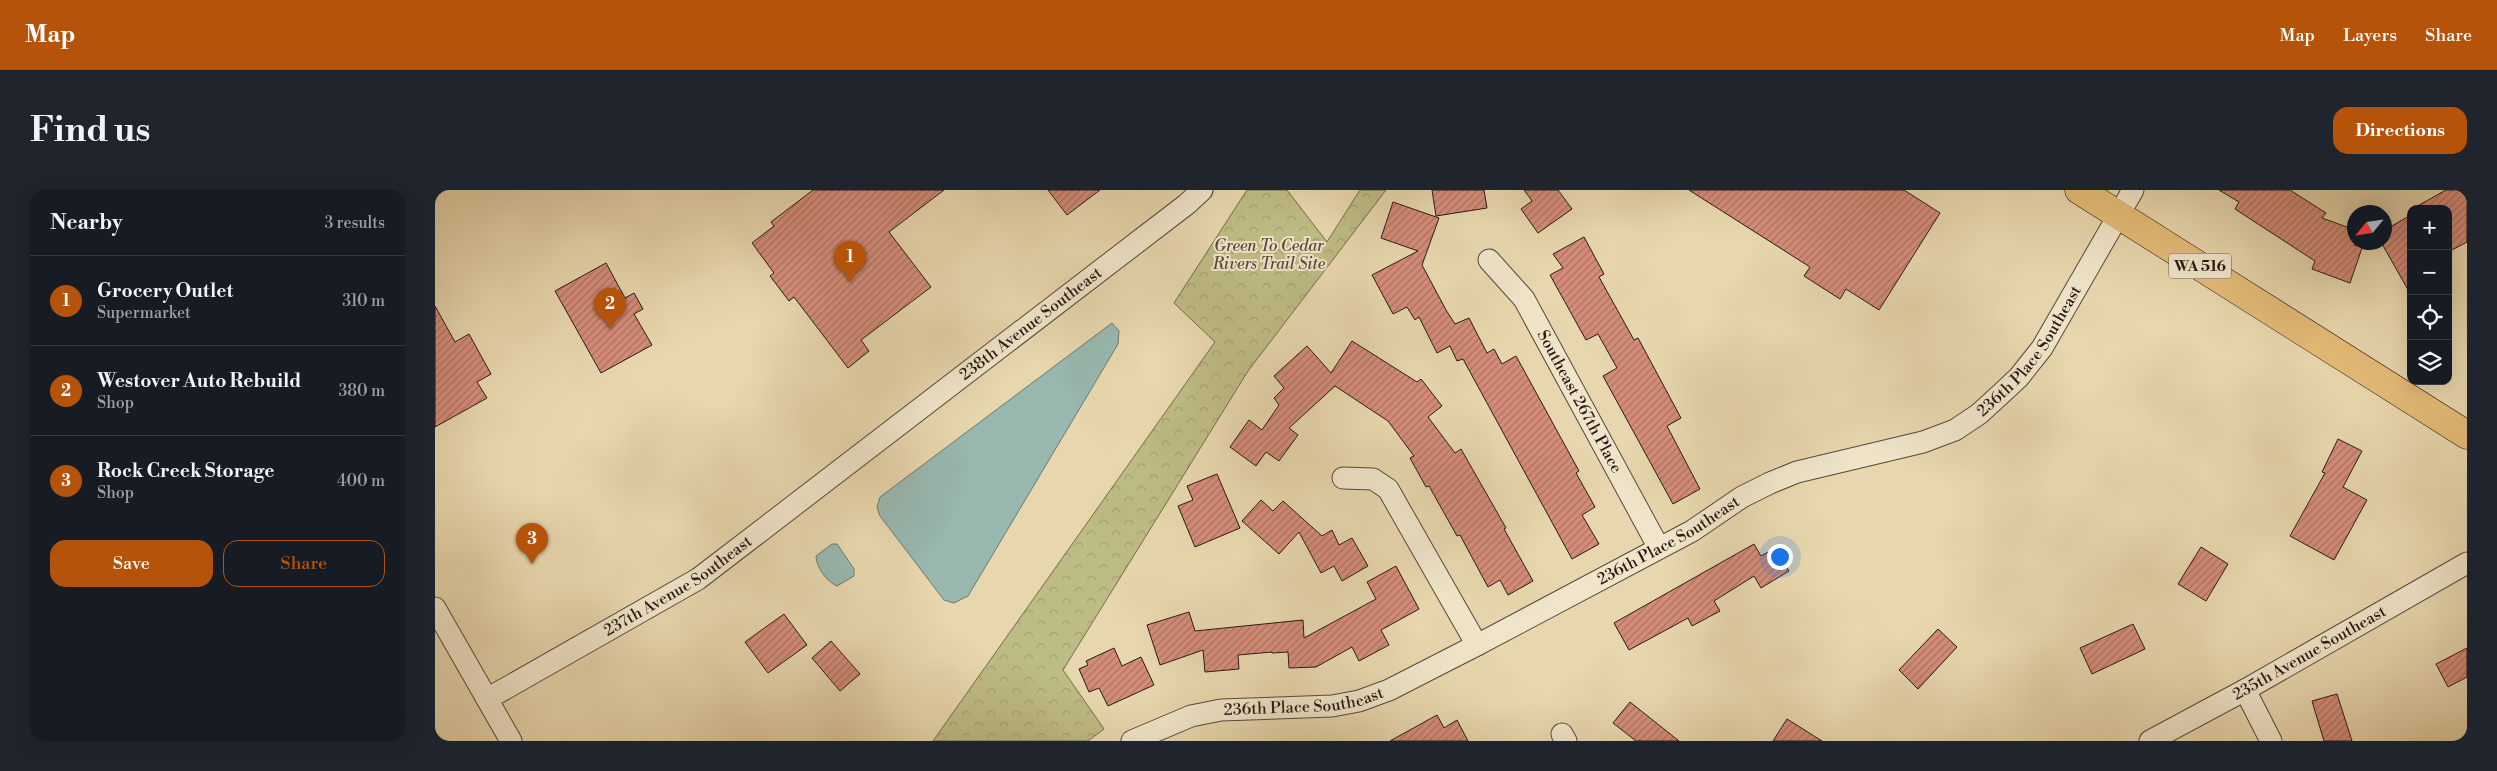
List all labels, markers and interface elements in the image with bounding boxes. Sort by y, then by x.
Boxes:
text: Map [25,20,75,50]
text: Map [2280,24,2315,47]
text: Layers [2343,24,2397,47]
text: Share [2425,24,2472,47]
button: Directions [2333,107,2467,154]
text: Find us [30,109,150,152]
north arrow [2347,205,2392,250]
map controls [2407,205,2452,385]
button: + [2407,205,2452,250]
text: Nearby [50,210,123,236]
text: 3 results [324,213,385,233]
park label: Green To Cedar Rivers Trail Site [1212,236,1326,274]
pin: 1 [834,241,866,282]
button: − [2407,250,2452,295]
road number: WA 516 [2169,254,2231,278]
street label: 238th Avenue Southeast [955,263,1106,385]
text: Grocery Outlet [97,279,233,303]
street label: 236th Place Southeast [1973,282,2086,421]
pin: 2 [594,288,626,329]
text: 1 [62,291,70,311]
text: 310 m [342,291,385,311]
button: locate [2407,295,2452,340]
text: Supermarket [97,303,191,323]
street label: Southeast 267th Place [1533,326,1626,477]
button: layers [2407,340,2452,385]
text: Westover Auto Rebuild [97,369,301,393]
text: 2 [61,381,71,401]
text: 380 m [338,381,385,401]
text: Shop [97,393,134,413]
text: Rock Creek Storage [97,459,274,483]
text: 3 [61,471,71,491]
text: 400 m [337,471,385,491]
text: Shop [97,483,134,503]
street label: 236th Place Southeast [1594,491,1744,590]
pin: 3 [516,523,548,564]
street label: 237th Avenue Southeast [600,531,756,641]
button: Save [50,540,213,587]
button: Share [223,540,385,587]
your location [1767,544,1793,570]
street label: 235th Avenue Southeast [2229,601,2390,705]
street label: 236th Place Southeast [1223,683,1387,720]

